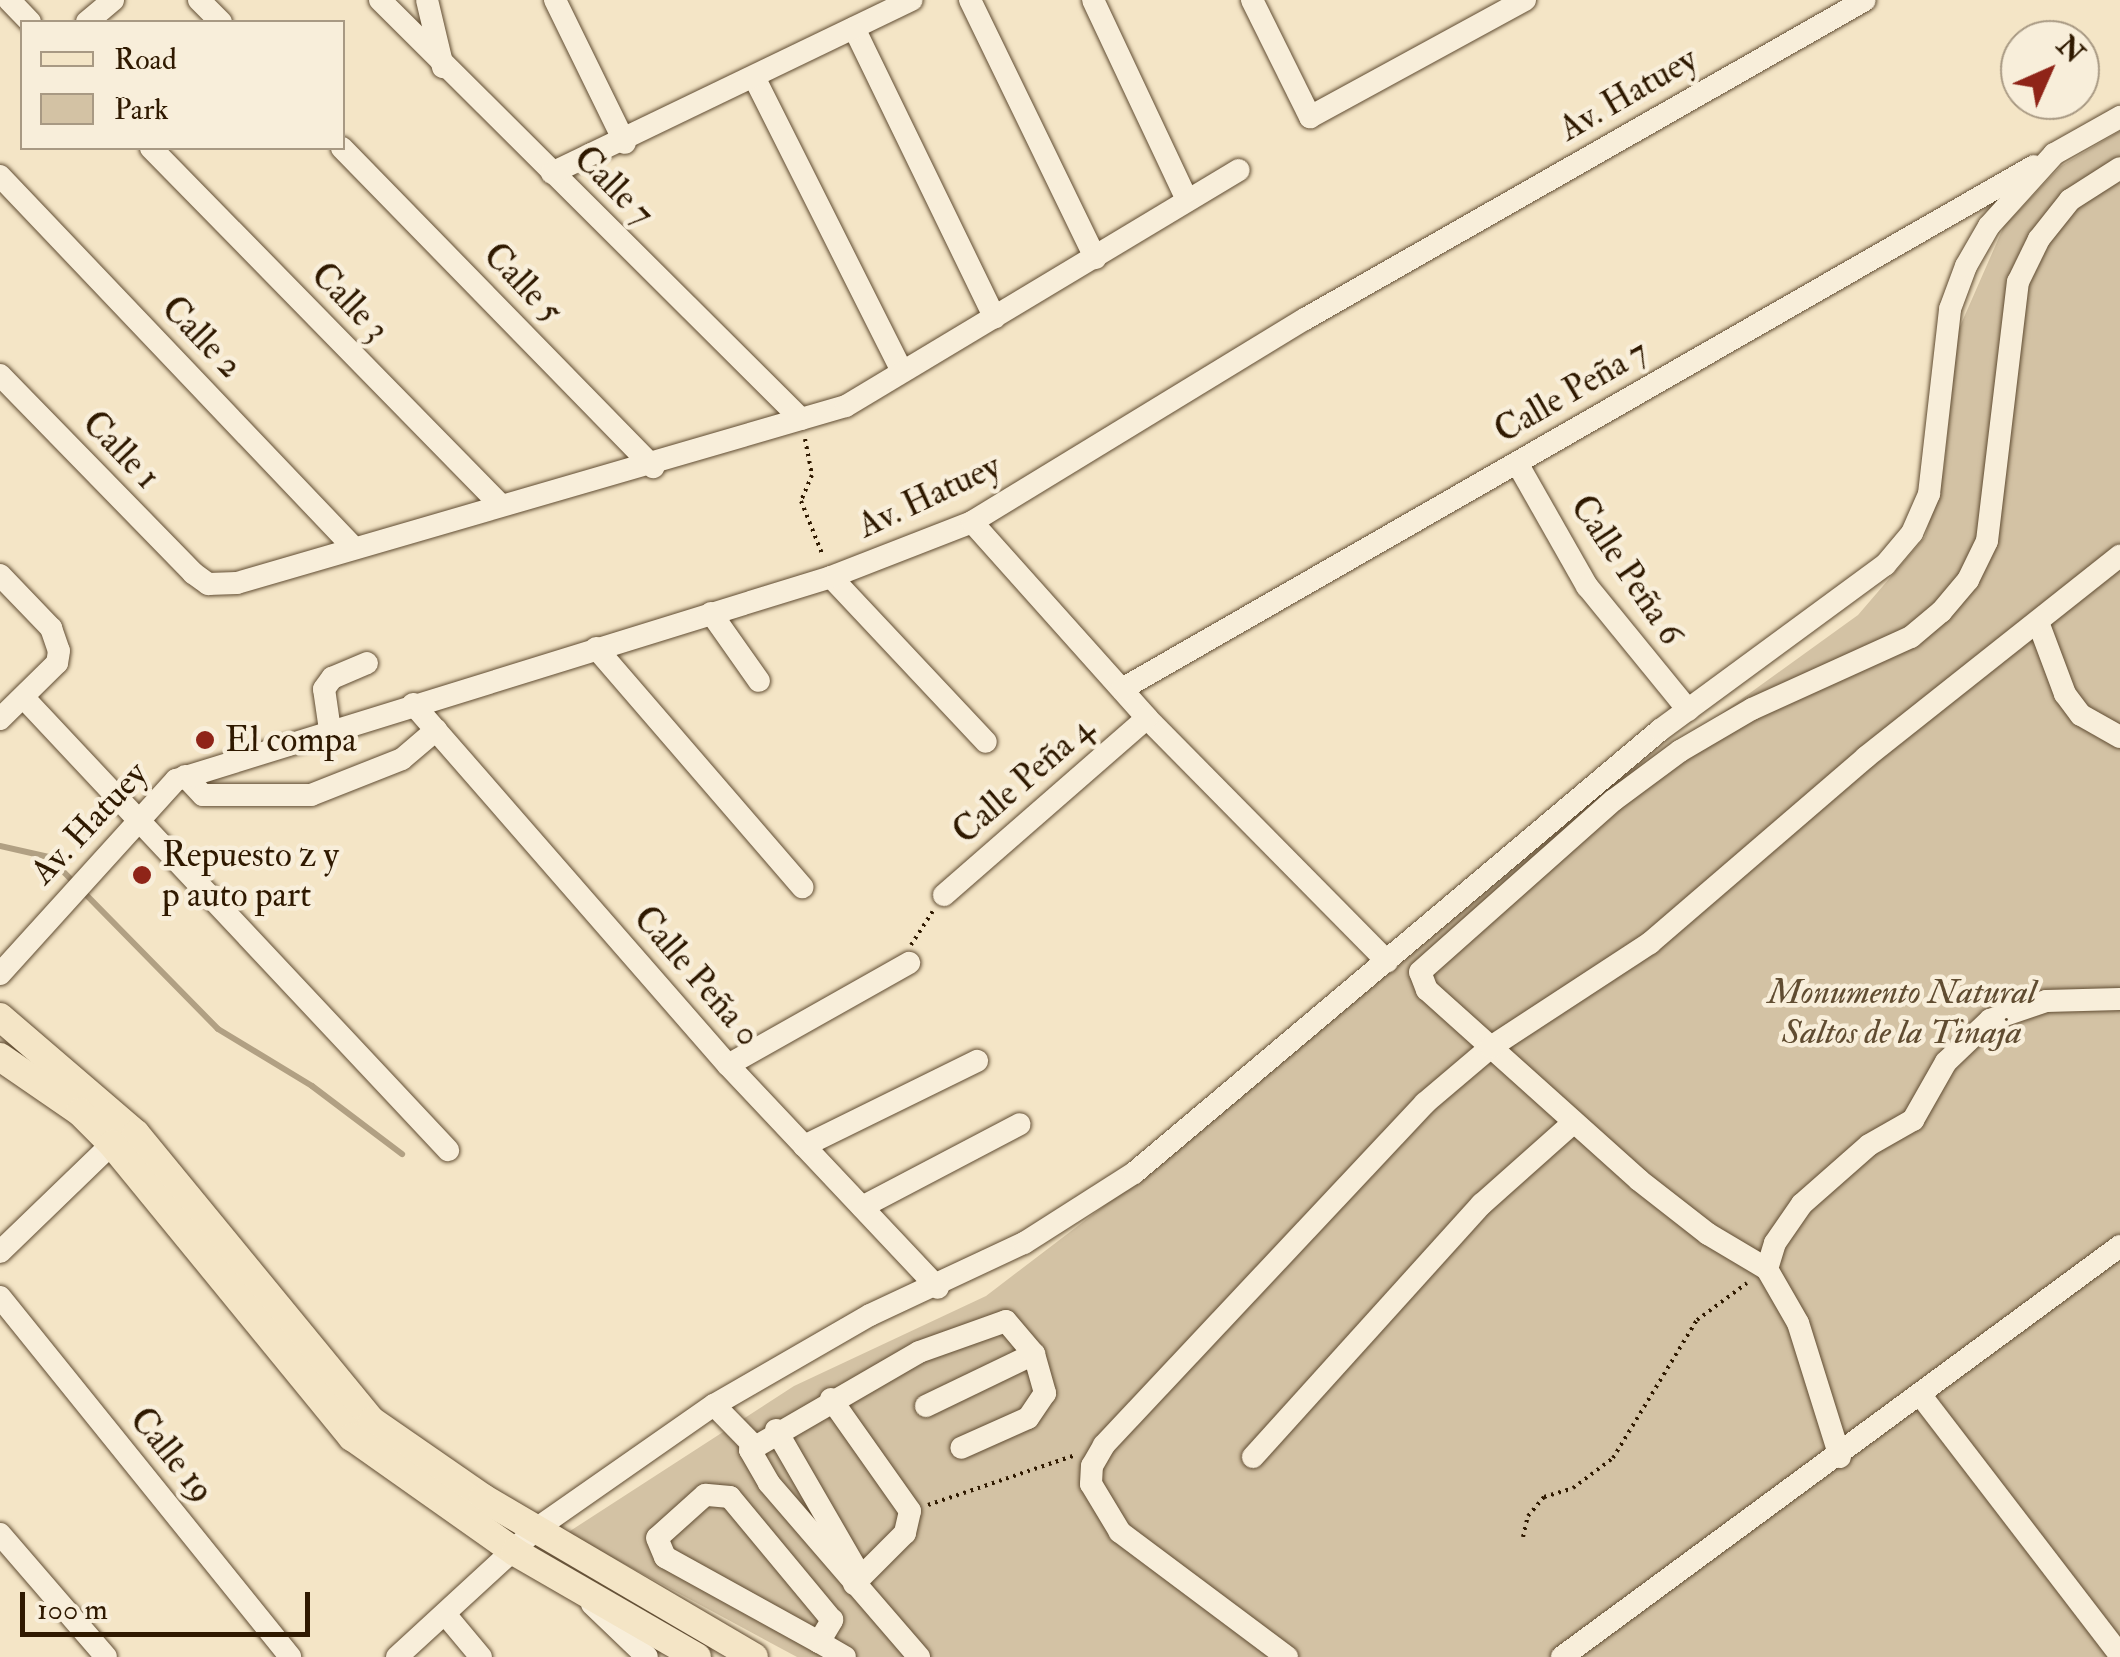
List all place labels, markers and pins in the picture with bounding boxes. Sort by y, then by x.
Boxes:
place label: El compa [225,719,357,761]
marker: El compa [194,729,216,751]
place label: Repuesto z y p auto part [162,834,339,916]
marker: Repuesto z y p auto part [131,864,153,886]

